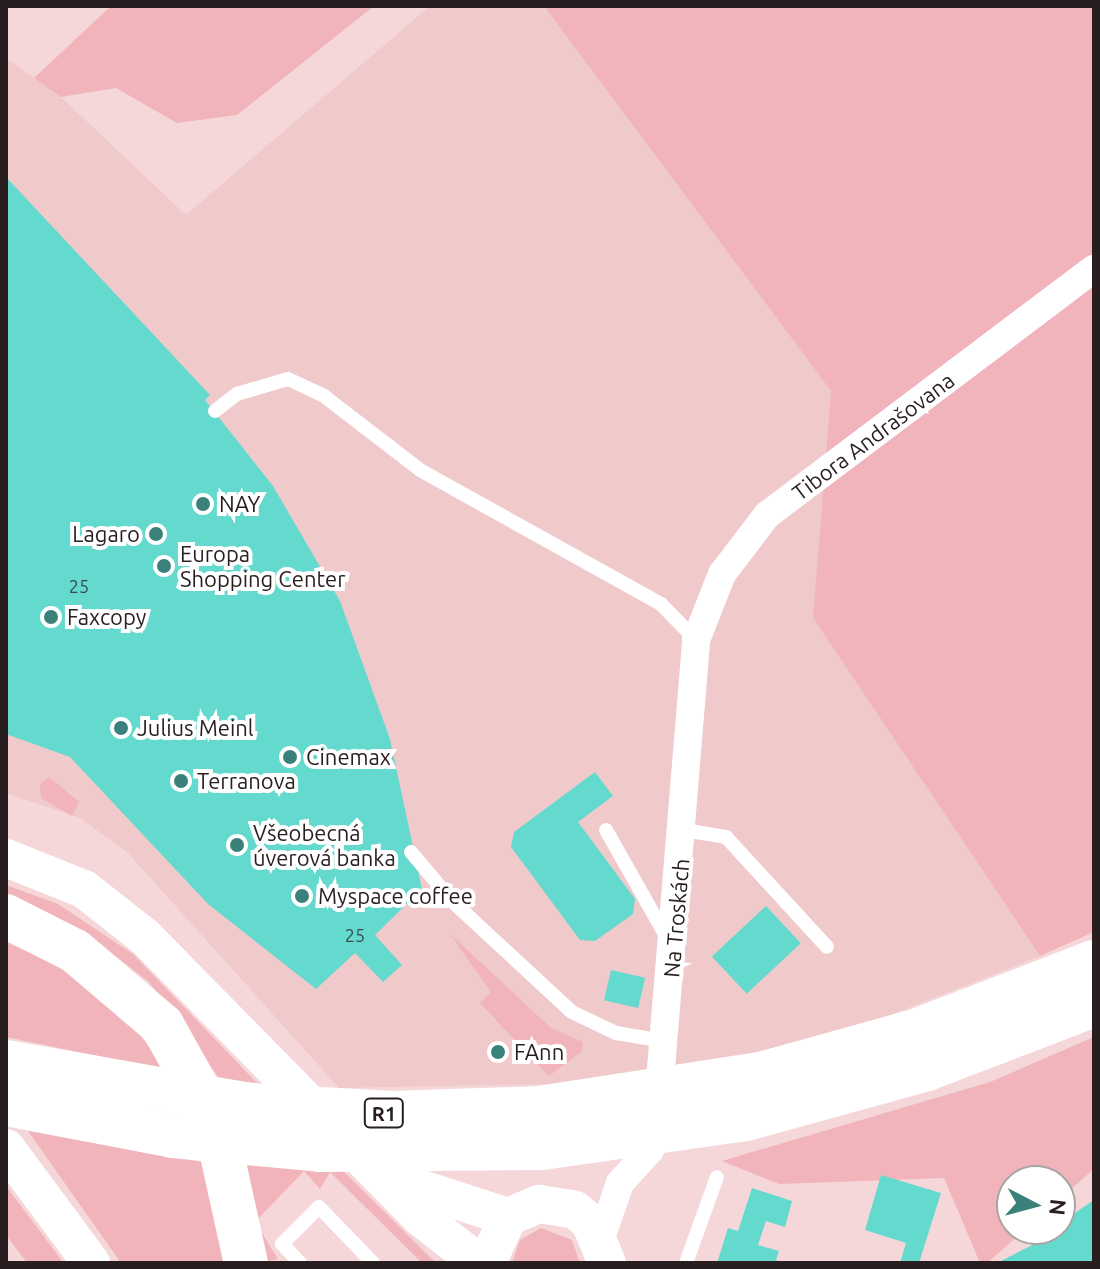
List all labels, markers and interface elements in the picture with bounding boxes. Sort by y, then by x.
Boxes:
street label: Tibora Andrašovana [787,366,959,506]
place label: NAY [219,491,260,517]
marker: NAY [194,495,212,513]
place label: Lagaro [72,521,140,547]
marker: Lagaro [147,525,165,543]
place label: Europa Shopping Center [180,540,346,592]
marker: Europa Shopping Center [155,557,173,575]
house number: 25 [69,575,89,597]
place label: Faxcopy [67,604,146,630]
marker: Faxcopy [42,608,60,626]
place label: Julius Meinl [137,715,254,741]
marker: Julius Meinl [112,719,130,737]
place label: Cinemax [306,744,391,770]
marker: Cinemax [281,748,299,766]
place label: Terranova [197,768,296,794]
marker: Terranova [172,772,190,790]
place label: Všeobecná úverová banka [253,819,396,870]
marker: Všeobecná úverová banka [228,836,246,854]
street label: Na Troskách [658,857,694,979]
place label: Myspace coffee [318,883,473,909]
marker: Myspace coffee [293,887,311,905]
house number: 25 [345,924,365,946]
place label: FAnn [514,1039,564,1065]
marker: FAnn [489,1043,507,1061]
road number: R1 [362,1097,406,1129]
north arrow [996,1165,1076,1245]
text: N [1045,1198,1072,1217]

